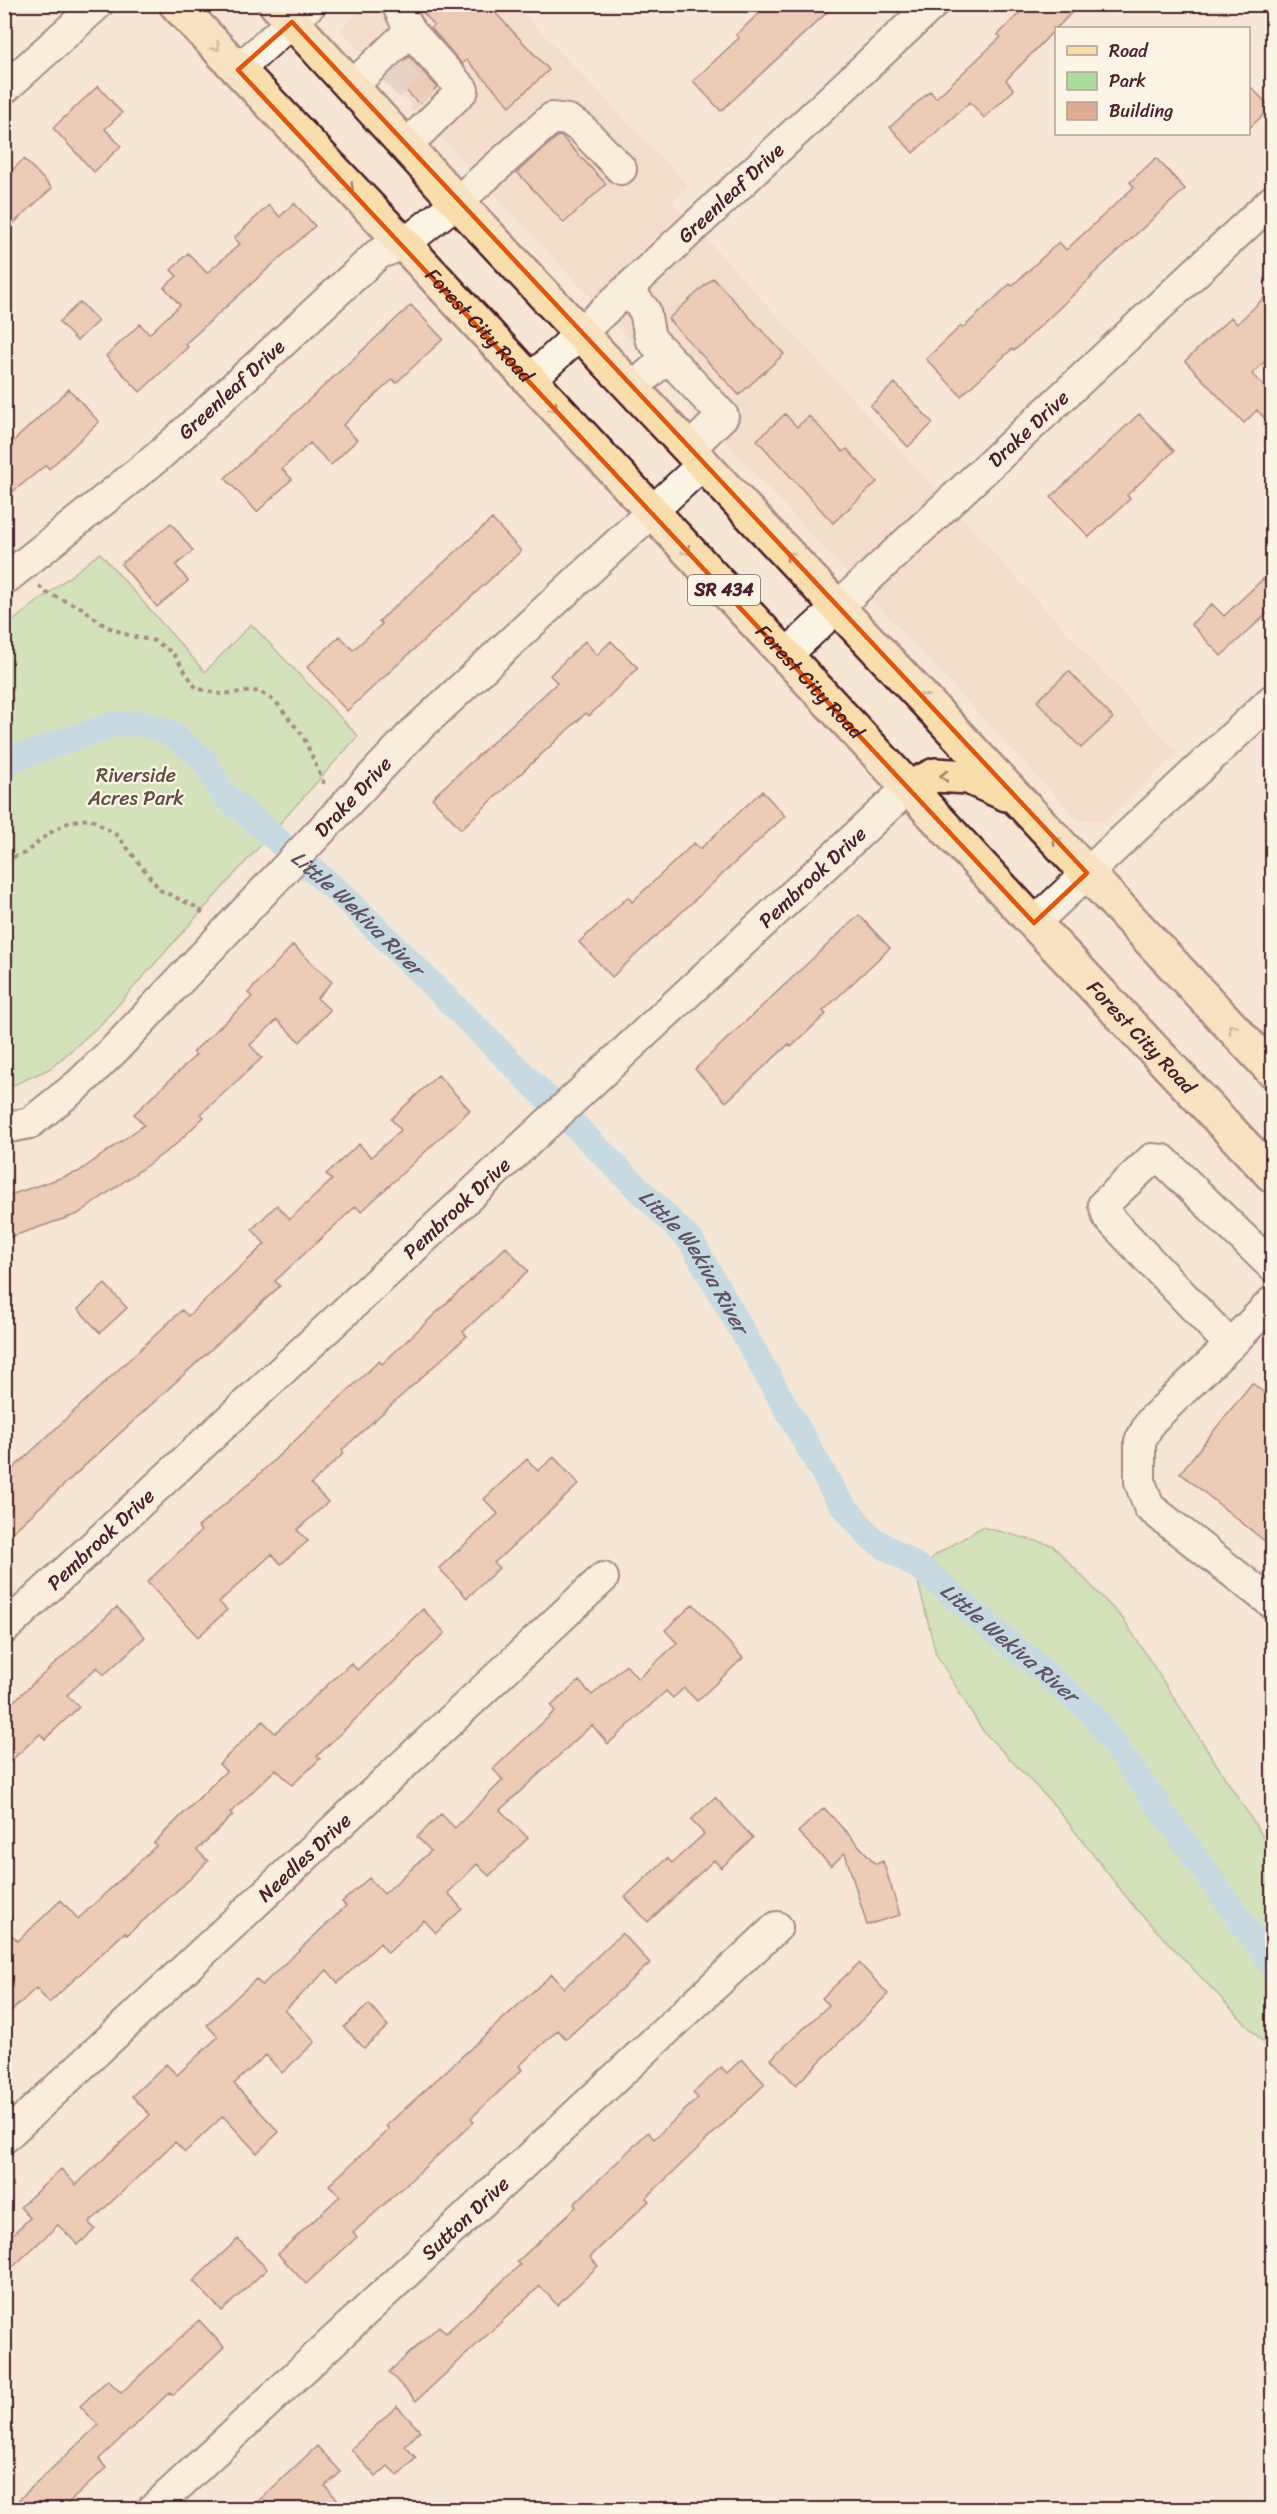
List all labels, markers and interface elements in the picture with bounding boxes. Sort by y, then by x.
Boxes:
legend [1055,27,1250,135]
text: Road [1109,35,1149,67]
one-way arrow [209,40,220,50]
text: Park [1109,65,1146,97]
text: Building [1109,95,1173,127]
street label: Greenleaf Drive [669,133,793,252]
one-way arrow [343,181,354,192]
street label: Forest City Road [417,259,543,392]
street label: Greenleaf Drive [169,330,294,448]
street label: Drake Drive [979,381,1077,476]
one-way arrow [547,402,558,412]
one-way arrow [680,544,691,555]
one-way arrow [785,551,796,561]
road number: SR 434 [688,575,760,605]
street label: Forest City Road [747,616,874,749]
one-way arrow [919,693,930,704]
street label: Drake Drive [305,748,400,846]
park label: Riverside Acres Park [87,758,184,816]
one-way arrow [939,770,948,782]
street label: Pembrook Drive [750,817,875,937]
one-way arrow [1052,836,1063,847]
water label: Little Wekiva River [282,840,436,989]
street label: Forest City Road [1078,971,1206,1104]
one-way arrow [1229,1024,1240,1035]
street label: Pembrook Drive [394,1148,519,1268]
water label: Little Wekiva River [629,1180,761,1345]
street label: Pembrook Drive [38,1479,163,1599]
water label: Little Wekiva River [931,1573,1091,1716]
street label: Needles Drive [249,1804,360,1911]
street label: Sutton Drive [412,2167,518,2269]

